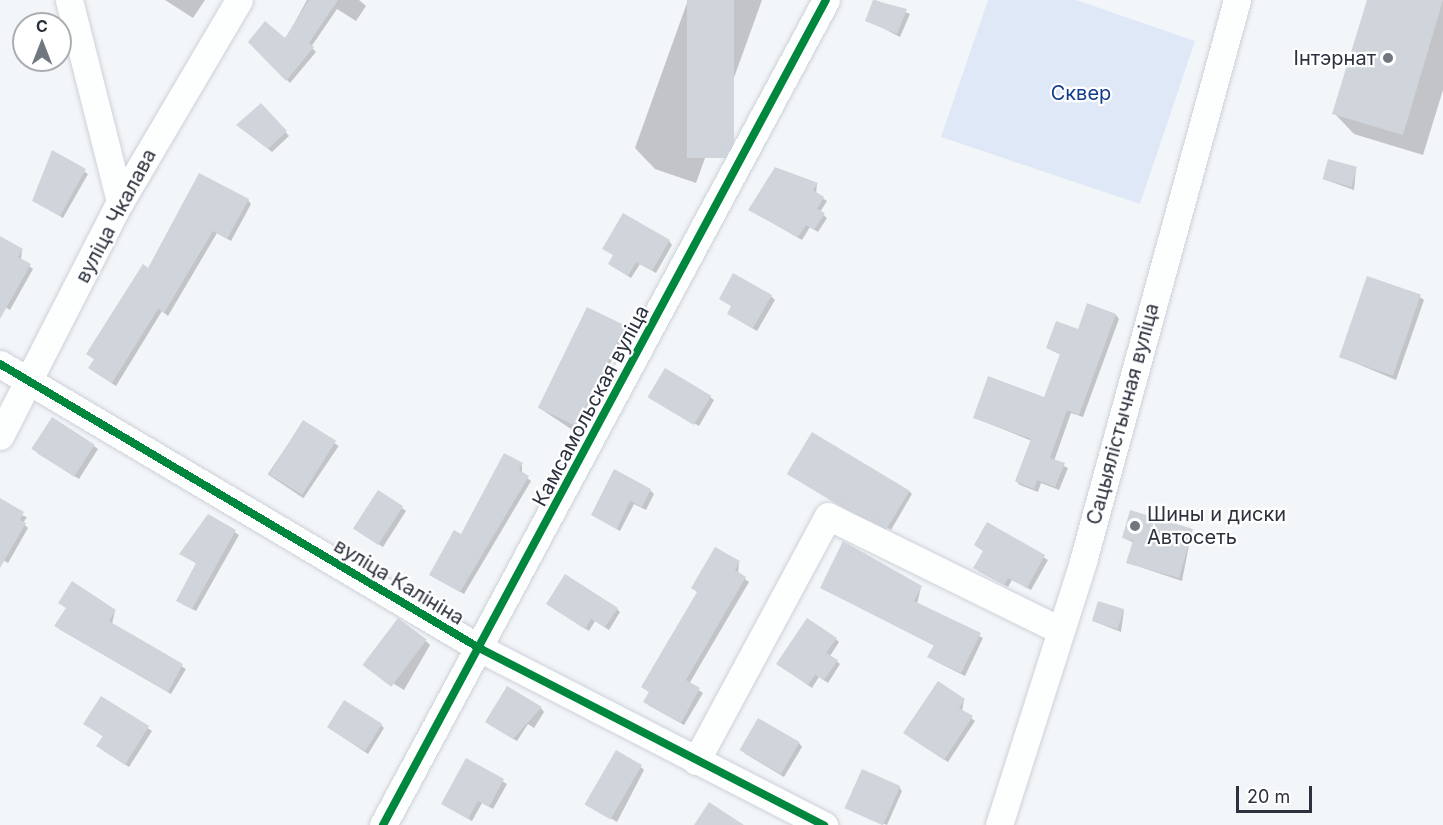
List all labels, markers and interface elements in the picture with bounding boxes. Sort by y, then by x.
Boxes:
north arrow [12,12,72,72]
text: С [36,16,48,36]
place label: Інтэрнат [1294,46,1376,70]
marker: Інтэрнат [1381,51,1395,65]
park label: Сквер [1051,81,1111,105]
street label: вуліца Чкалава [71,145,161,287]
street label: Камсамольская вуліца [528,301,654,511]
street label: Сацыялістычная вуліца [1082,301,1164,527]
place label: Шины и диски Автосеть [1147,502,1286,549]
marker: Шины и диски Автосеть [1128,519,1142,533]
street label: вуліца Калініна [330,534,468,630]
scale bar [1239,774,1316,812]
text: 20 m [1247,786,1290,807]

